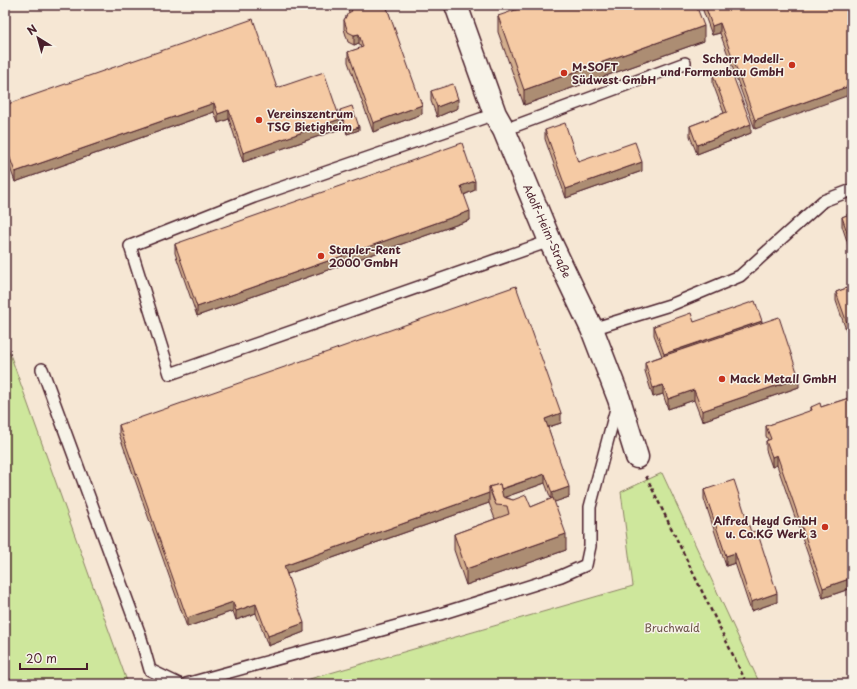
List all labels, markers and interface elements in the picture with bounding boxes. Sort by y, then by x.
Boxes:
north arrow [18,18,58,58]
text: N [23,20,41,39]
place label: Schorr Modell- und Formenbau GmbH [660,50,784,80]
place label: M•SOFT Südwest GmbH [572,58,656,88]
marker: Schorr Modell- und Formenbau GmbH [787,60,797,70]
marker: M•SOFT Südwest GmbH [559,68,569,78]
place label: Vereinszentrum TSG Bietigheim [267,105,353,135]
marker: Vereinszentrum TSG Bietigheim [254,115,264,125]
street label: Adolf-Heim-Straße [519,181,576,281]
place label: Stapler-Rent 2000 GmbH [329,241,401,271]
marker: Stapler-Rent 2000 GmbH [316,251,326,261]
place label: Mack Metall GmbH [730,370,837,387]
marker: Mack Metall GmbH [717,374,727,384]
place label: Alfred Heyd GmbH u. Co.KG Werk 3 [713,512,817,542]
marker: Alfred Heyd GmbH u. Co.KG Werk 3 [820,522,830,532]
park label: Bruchwald [644,619,700,636]
scale bar [20,645,87,671]
text: 20 m [26,649,57,667]

